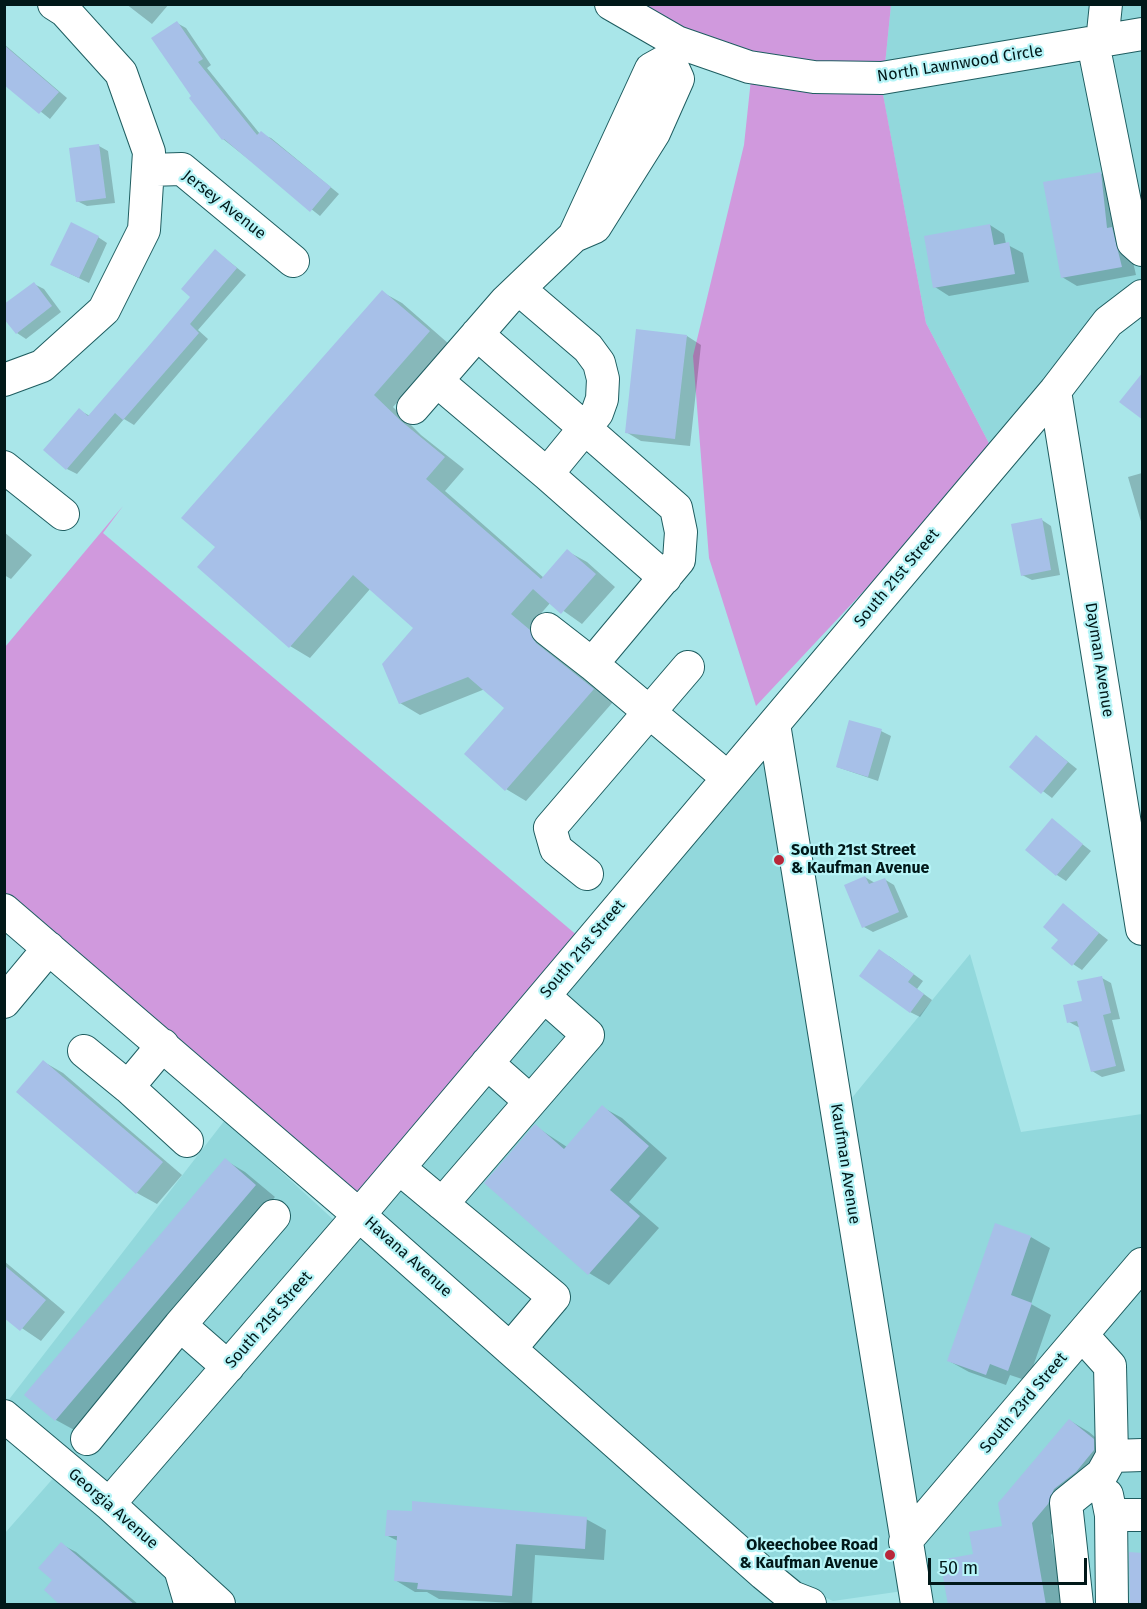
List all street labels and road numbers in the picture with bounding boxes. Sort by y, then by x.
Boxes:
street label: North Lawnwood Circle [876,41,1044,87]
street label: Jersey Avenue [178,166,270,244]
street label: South 21st Street [850,525,944,631]
street label: Dayman Avenue [1080,601,1118,719]
street label: South 21st Street [536,896,630,1002]
street label: Kaufman Avenue [826,1102,864,1226]
street label: Havana Avenue [360,1213,456,1301]
street label: South 21st Street [222,1268,316,1372]
street label: South 23rd Street [976,1349,1072,1457]
street label: Georgia Avenue [64,1465,162,1553]

